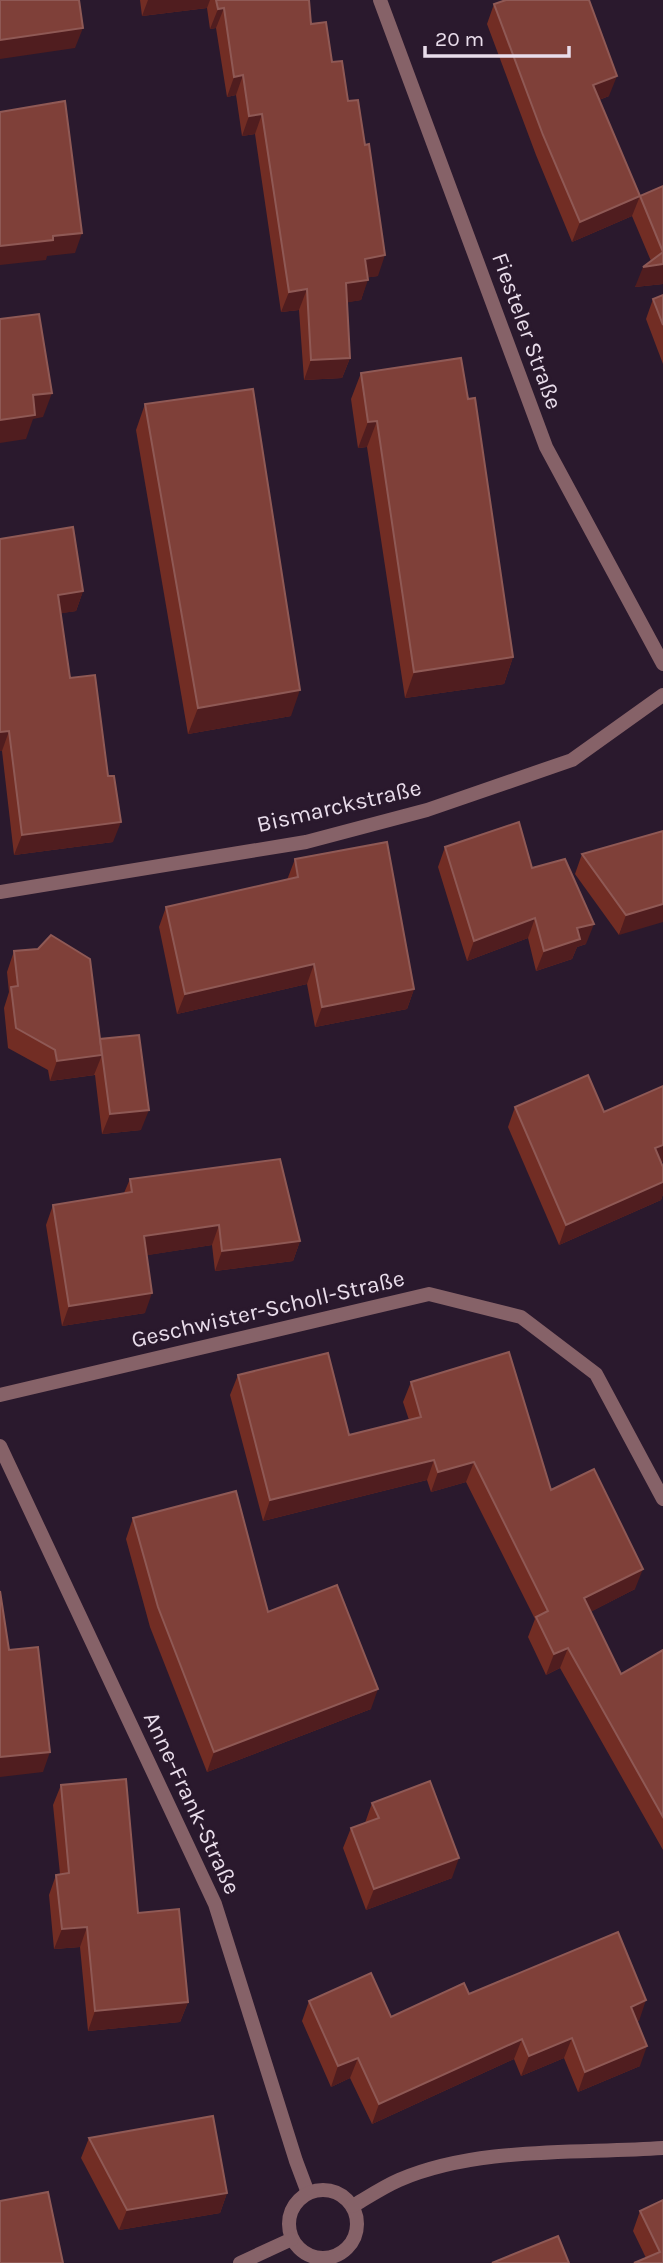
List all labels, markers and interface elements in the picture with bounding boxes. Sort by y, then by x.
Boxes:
scale bar [425,14,568,58]
text: 20 m [435,27,484,51]
street label: Fiesteler Straße [486,249,568,413]
street label: Bismarckstraße [254,774,424,838]
street label: Geschwister-Scholl-Straße [129,1264,407,1354]
street label: Anne-Frank-Straße [138,1708,246,1898]

